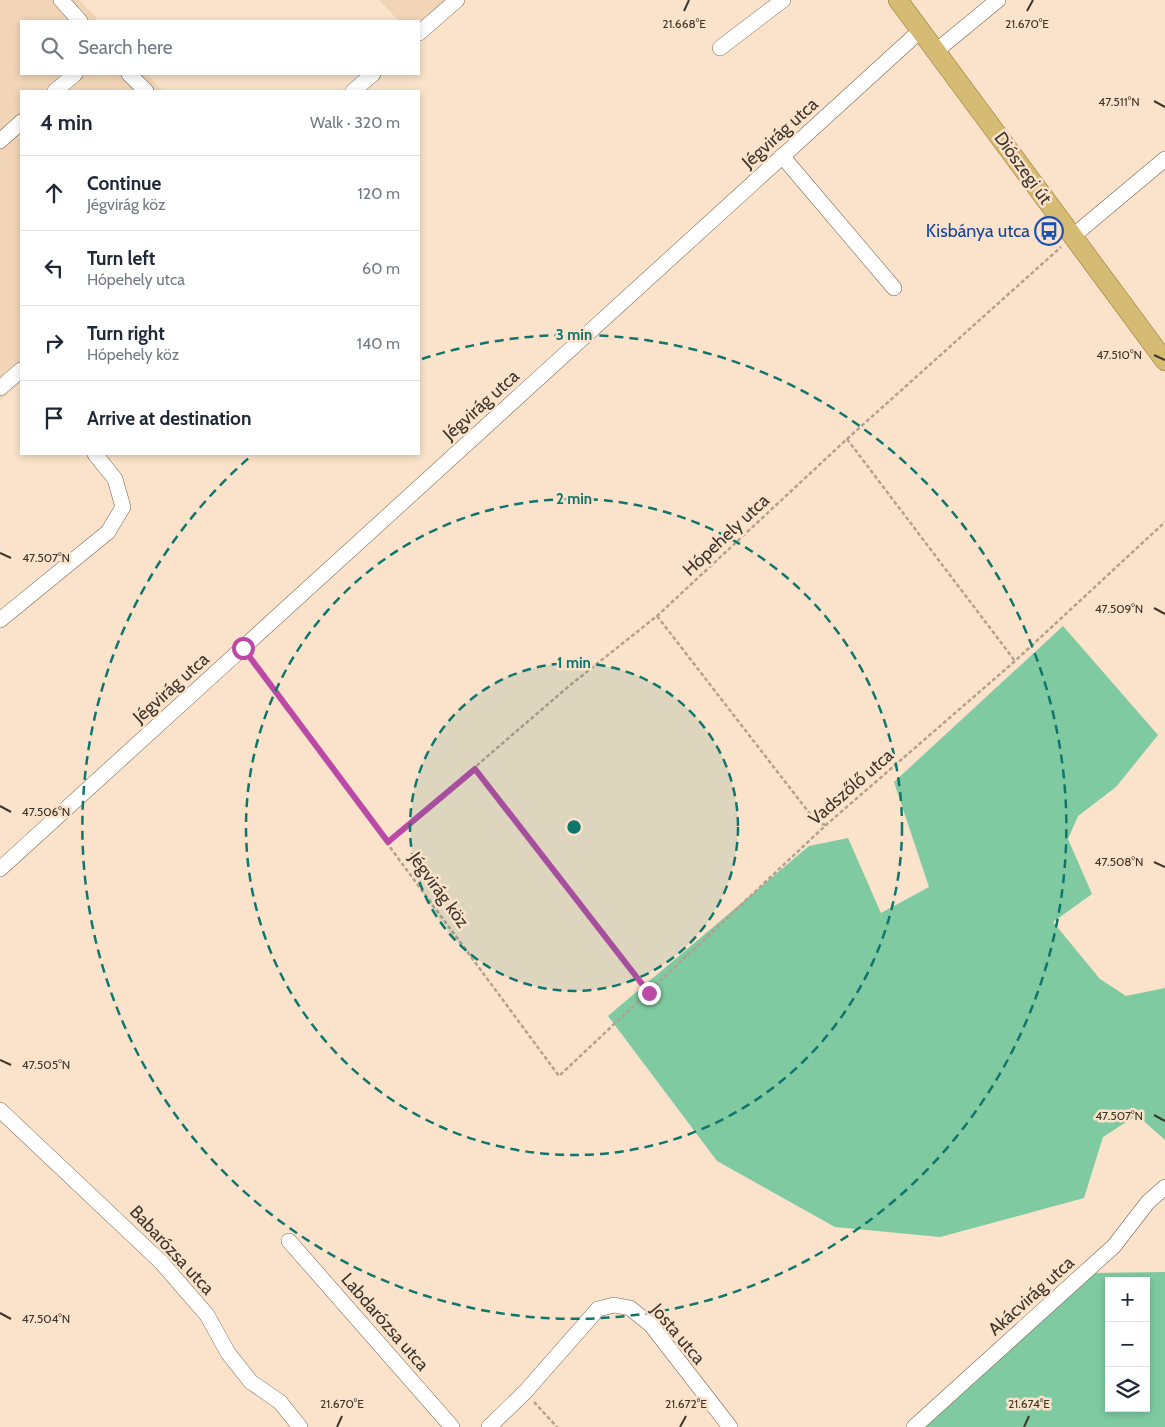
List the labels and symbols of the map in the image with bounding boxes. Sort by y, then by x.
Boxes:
text: 21.668°E [662,16,706,31]
text: 21.670°E [1005,16,1049,31]
street label: Jégvirág utca [737,93,823,174]
text: 47.511°N [1098,94,1140,109]
street label: Diószegi út [989,127,1057,209]
bus stop icon: Kisbánya utca [1034,216,1064,246]
place label: Kisbánya utca [926,220,1030,242]
text: 3 min [556,326,592,344]
text: 47.510°N [1096,347,1142,362]
street label: Jégvirág utca [438,365,524,446]
street label: Hópehely utca [678,489,774,581]
text: 2 min [556,490,592,508]
text: 47.507°N [22,550,70,565]
text: 47.509°N [1095,601,1143,616]
route start [232,637,255,660]
street label: Jégvirág utca [128,648,214,729]
text: 1 min [557,654,591,672]
street label: Vadszőlő utca [804,744,898,830]
text: 47.506°N [22,804,70,819]
centre of rings [565,818,583,836]
street label: Jégvirág köz [404,847,474,933]
text: 47.508°N [1094,854,1144,869]
route end [638,982,661,1005]
text: 47.505°N [22,1057,70,1072]
text: 47.507°N [1095,1108,1143,1123]
street label: Babarózsa utca [125,1201,219,1299]
street label: Akácvirág utca [984,1251,1079,1340]
street label: Labdarózsa utca [337,1269,434,1376]
street label: Josta utca [646,1298,710,1369]
text: 47.504°N [22,1311,70,1326]
text: 21.670°E [320,1396,364,1411]
text: 21.672°E [665,1396,707,1411]
text: 21.674°E [1008,1396,1050,1411]

